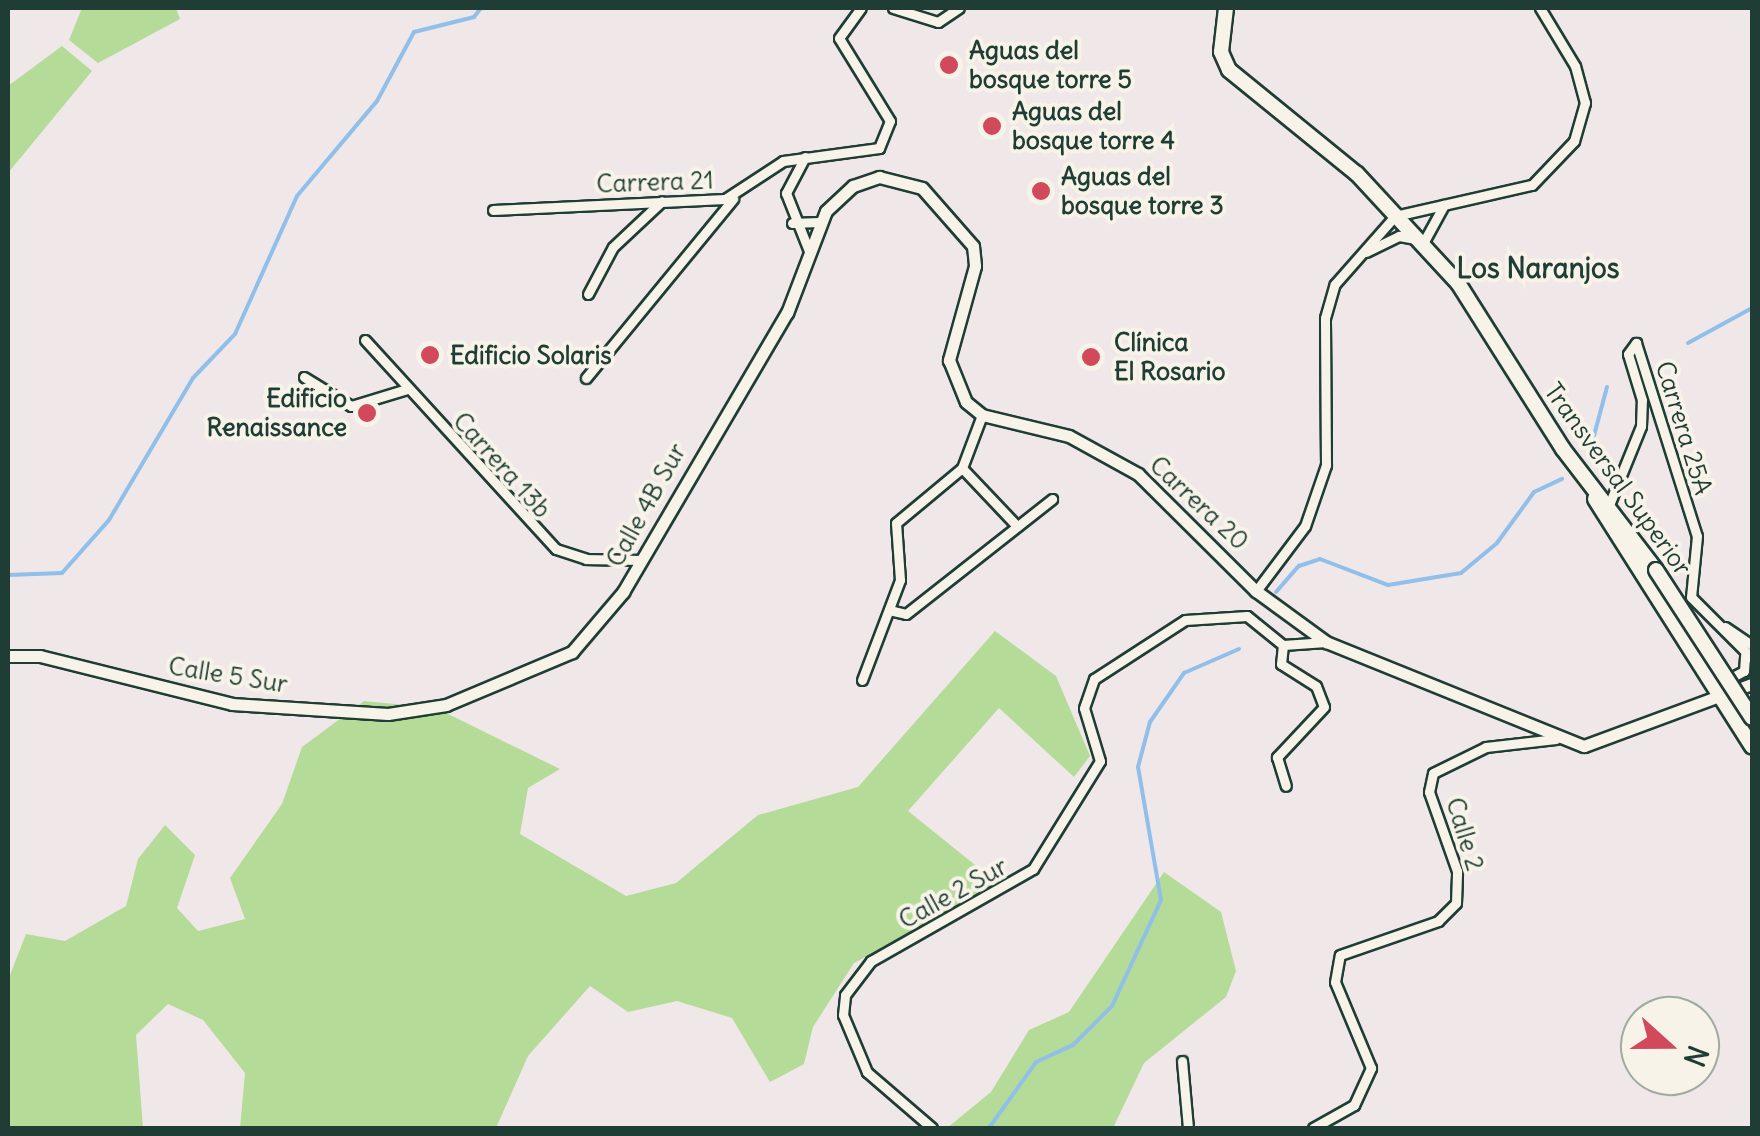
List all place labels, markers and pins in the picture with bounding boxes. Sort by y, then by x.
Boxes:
place label: Aguas del bosque torre 5 [969,36,1132,95]
marker: Aguas del bosque torre 5 [938,54,960,76]
place label: Aguas del bosque torre 4 [1012,97,1175,156]
marker: Aguas del bosque torre 4 [981,115,1003,137]
place label: Aguas del bosque torre 3 [1061,162,1224,221]
marker: Aguas del bosque torre 3 [1030,180,1052,202]
place label: Clínica El Rosario [1114,328,1225,387]
place label: Edificio Solaris [450,340,612,370]
marker: Edificio Solaris [419,344,441,366]
marker: Clínica El Rosario [1078,344,1104,370]
place label: Edificio Renaissance [207,384,347,443]
marker: Edificio Renaissance [356,402,378,424]

